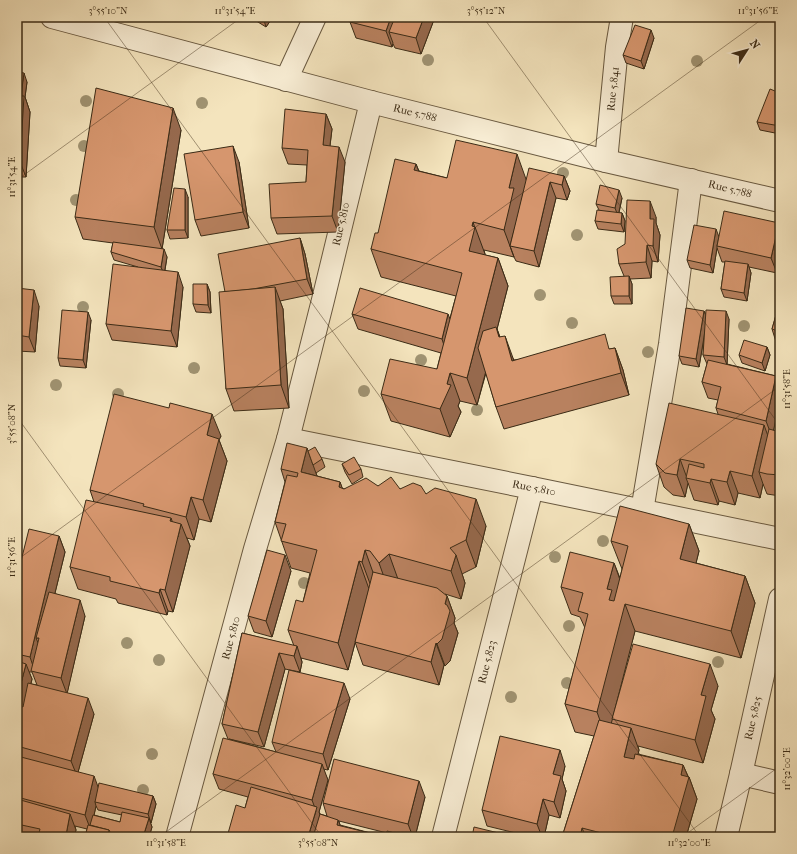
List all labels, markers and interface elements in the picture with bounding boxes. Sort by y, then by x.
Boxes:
text: 3°55'10"N [89,5,128,17]
text: 11°31'54"E [215,5,255,17]
text: 3°55'12"N [467,5,506,17]
text: 11°31'56"E [738,5,778,17]
north arrow [727,30,767,70]
text: N [747,37,763,52]
street label: Rue 5.841 [604,66,622,112]
street label: Rue 5.788 [392,101,438,125]
text: 11°31'54"E [6,157,18,197]
street label: Rue 5.788 [707,177,753,201]
street label: Rue 5.810 [330,201,352,247]
text: 11°31'58"E [781,369,793,409]
text: 3°55'08"N [6,403,18,444]
street label: Rue 5.810 [511,477,557,499]
text: 11°31'56"E [6,537,18,577]
street label: Rue 5.810 [219,615,243,661]
street label: Rue 5.823 [475,639,499,685]
street label: Rue 5.825 [742,695,764,741]
text: 11°32'00"E [781,747,793,791]
text: 11°31'58"E [146,837,186,849]
text: 3°55'08"N [298,837,339,849]
text: 11°32'00"E [667,837,711,849]

